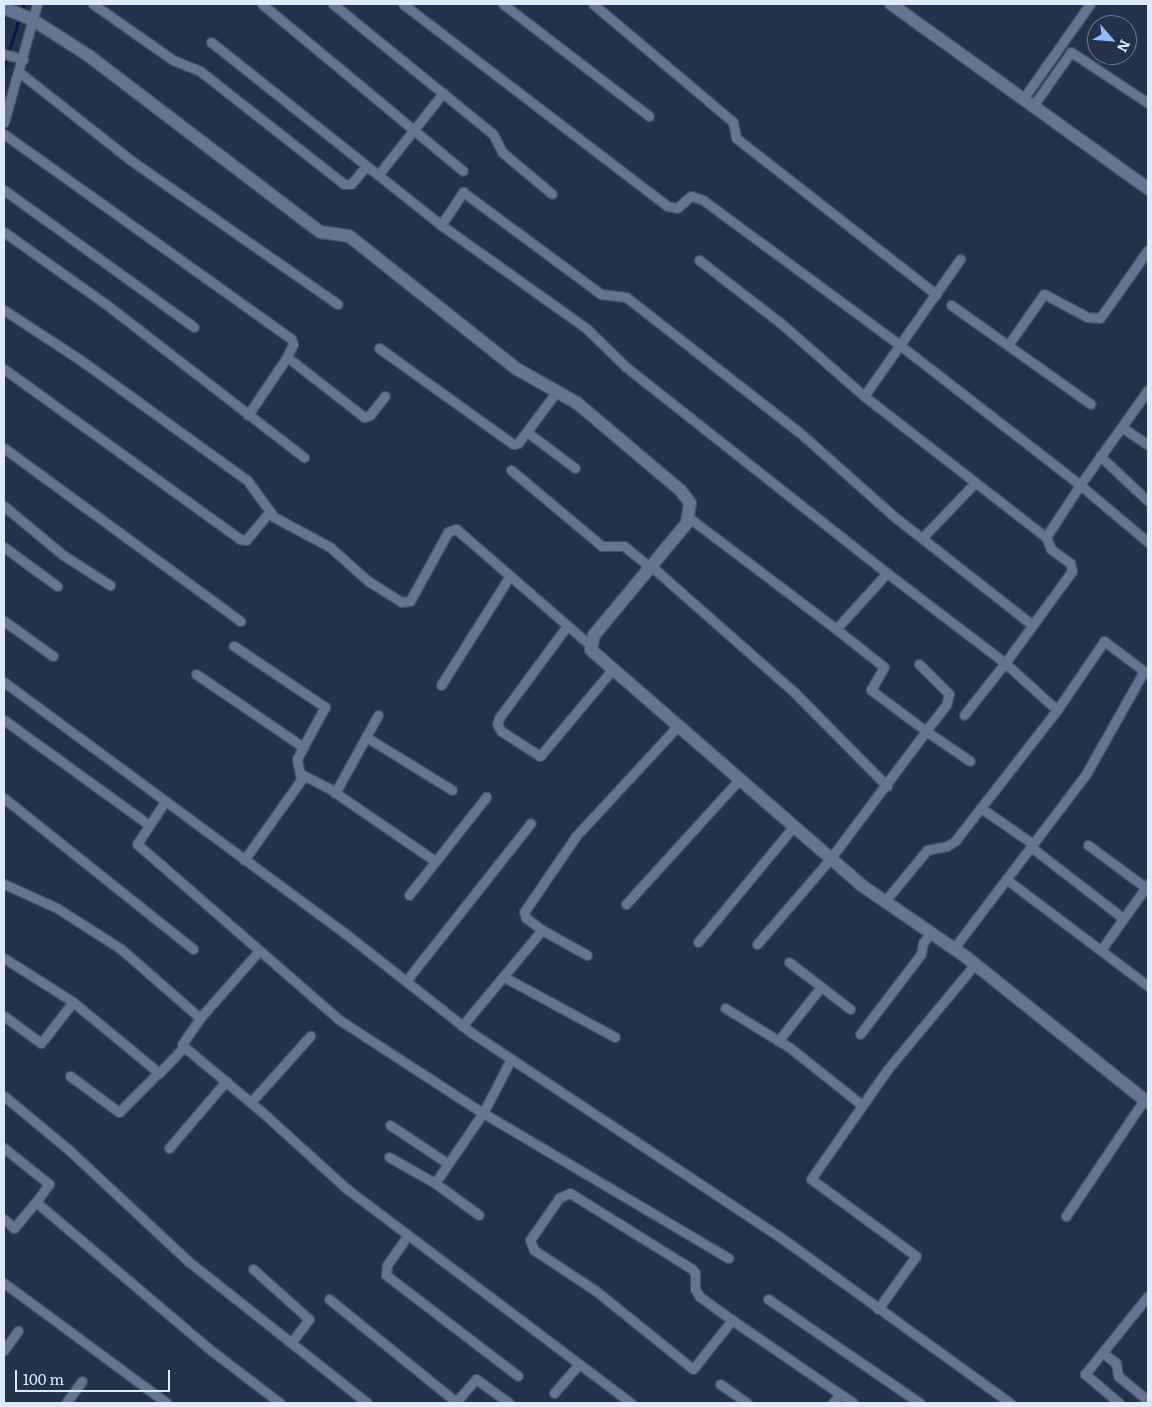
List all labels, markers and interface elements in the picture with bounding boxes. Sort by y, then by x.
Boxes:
north arrow [1087,15,1137,65]
text: N [1113,37,1136,56]
scale bar [18,1360,172,1392]
text: 100 m [23,1367,64,1390]

